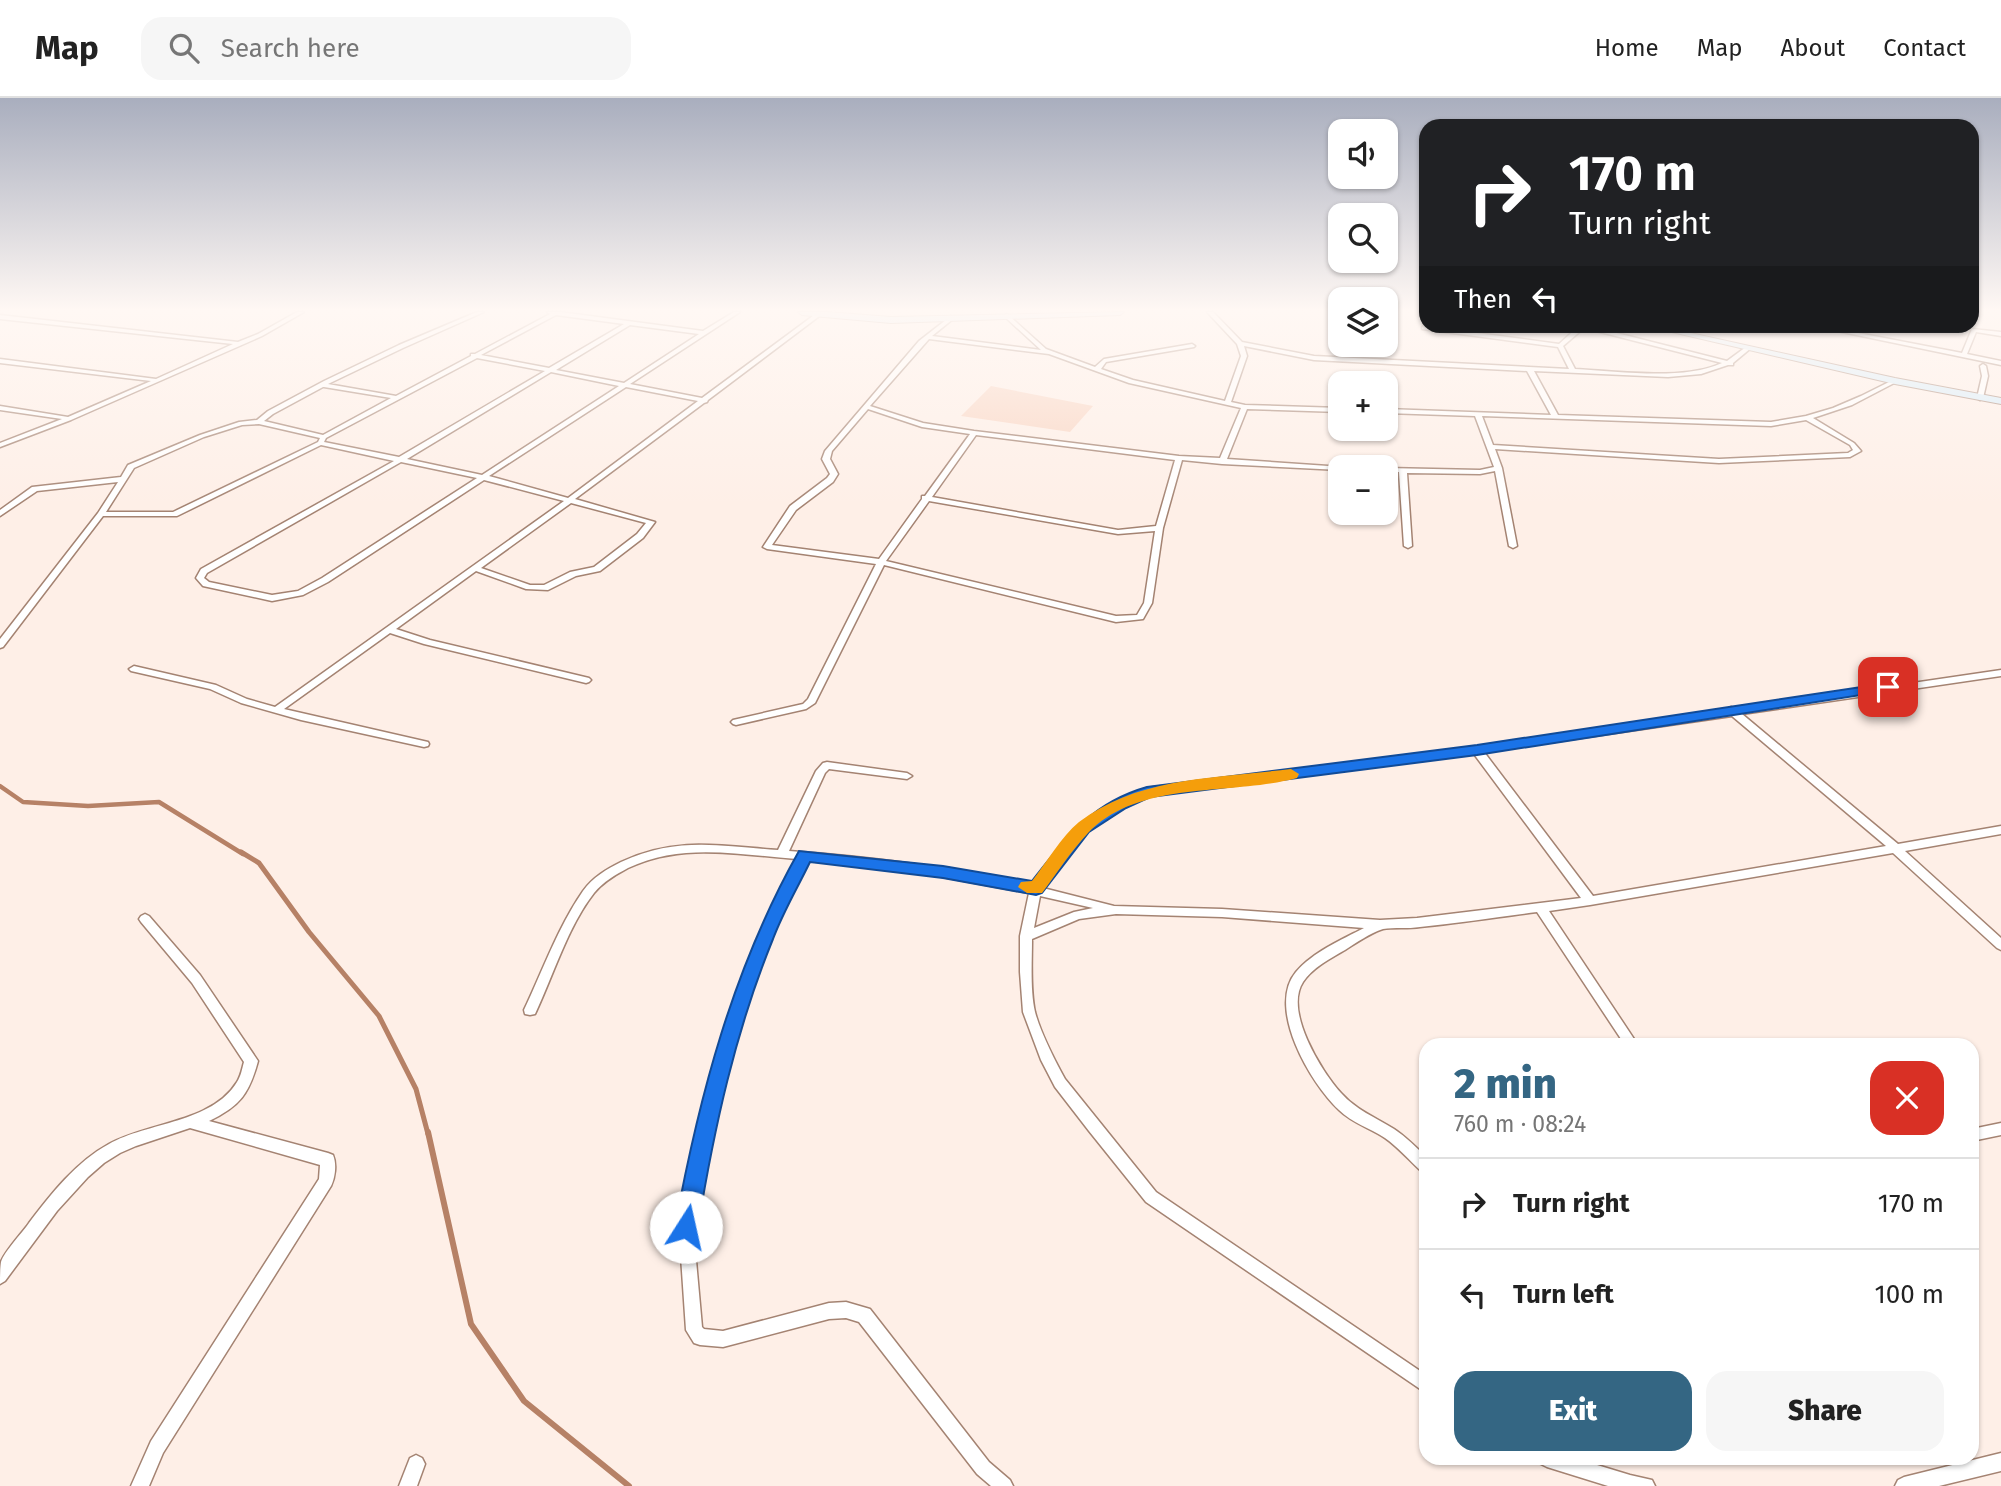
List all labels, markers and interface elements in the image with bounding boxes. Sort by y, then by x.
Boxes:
search box [141,17,631,80]
text: Map [35,28,99,68]
icon: search [165,29,203,67]
text: Search here [221,33,360,64]
text: Home [1595,34,1659,62]
text: Map [1697,34,1743,62]
text: About [1781,34,1845,62]
text: Contact [1883,34,1966,62]
map controls [1328,119,1398,525]
button: sound [1328,119,1398,189]
text: 170 m [1569,144,1696,203]
icon: right [1454,147,1545,238]
button: search [1328,203,1398,273]
text: Turn right [1569,204,1711,242]
icon: left [1526,280,1564,318]
text: Then [1454,284,1512,315]
button: layers [1328,287,1398,357]
button: + [1328,371,1398,441]
button: − [1328,455,1398,525]
pin [1858,657,1918,717]
icon: arrive [1869,668,1907,706]
text: 2 min [1454,1059,1557,1109]
button: close [1870,1061,1944,1135]
text: 760 m · 08:24 [1454,1110,1586,1138]
icon: right [1454,1185,1492,1223]
text: Turn right [1513,1188,1630,1219]
text: 170 m [1878,1188,1944,1219]
position arrow [649,1190,723,1264]
icon: left [1454,1276,1492,1314]
text: Turn left [1513,1279,1614,1310]
text: 100 m [1875,1279,1944,1310]
button: Exit [1454,1371,1692,1451]
button: Share [1706,1371,1944,1451]

